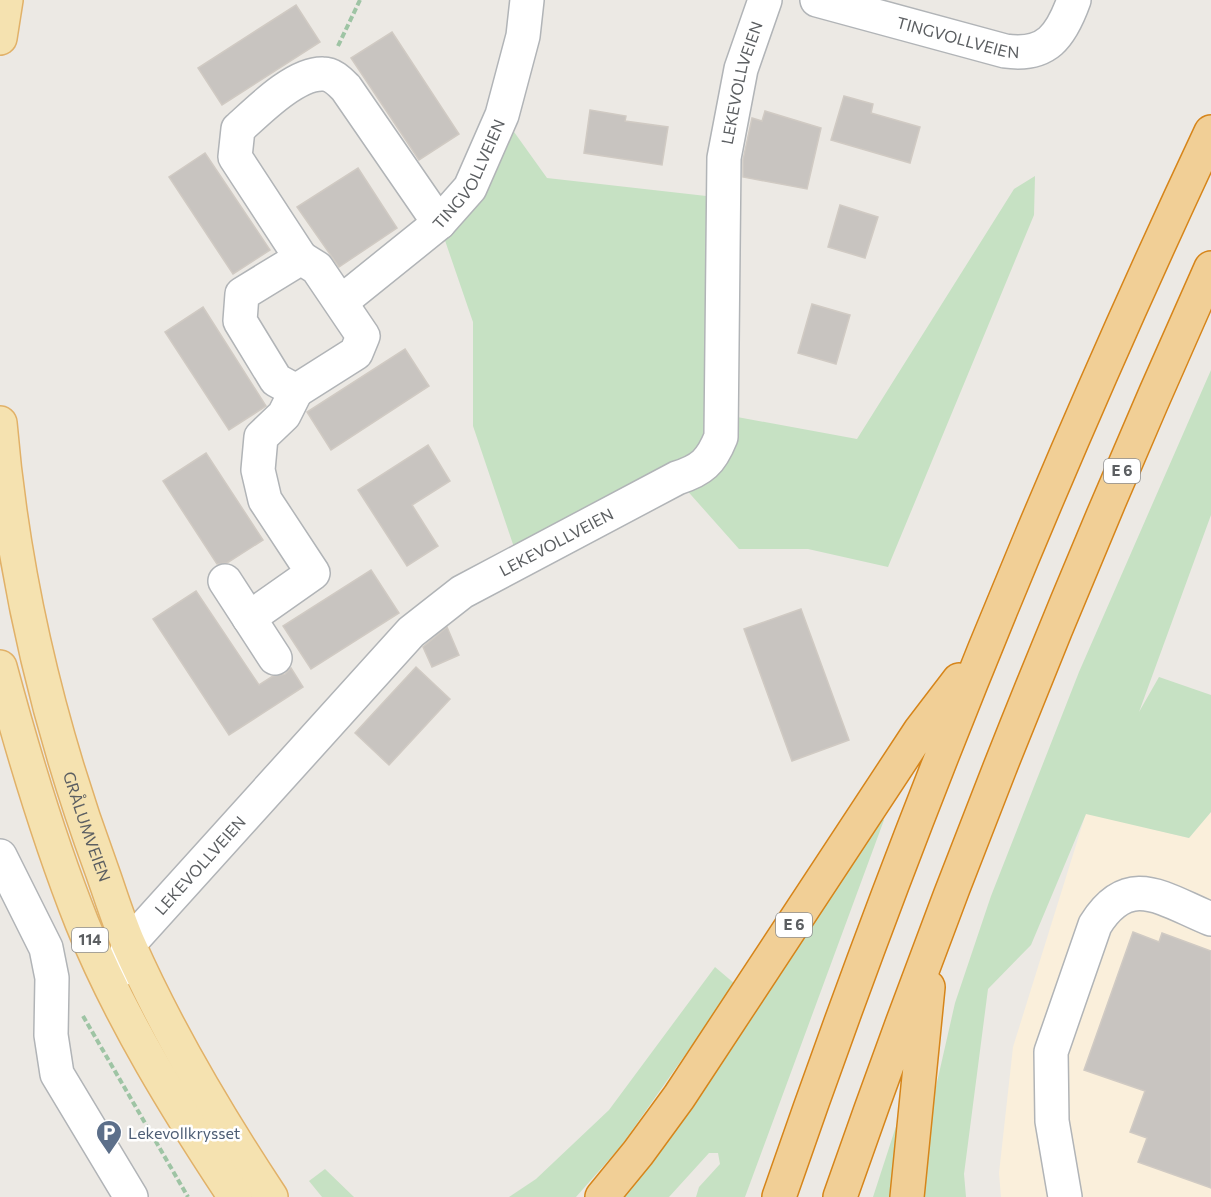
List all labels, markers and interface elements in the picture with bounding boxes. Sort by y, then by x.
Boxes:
street label: TINGVOLLVEIEN [895,12,1020,61]
street label: LEKEVOLLVEIEN [717,19,766,146]
street label: TINGVOLLVEIEN [428,116,508,233]
road number: E 6 [1104,459,1140,483]
street label: LEKEVOLLVEIEN [496,504,616,580]
street label: GRÅLUMVEIEN [60,769,115,884]
street label: LEKEVOLLVEIEN [150,812,249,918]
road number: E 6 [776,913,812,937]
road number: 114 [72,928,108,952]
parking icon: Lekevollkrysset [94,1118,124,1156]
place label: Lekevollkrysset [128,1123,241,1142]

